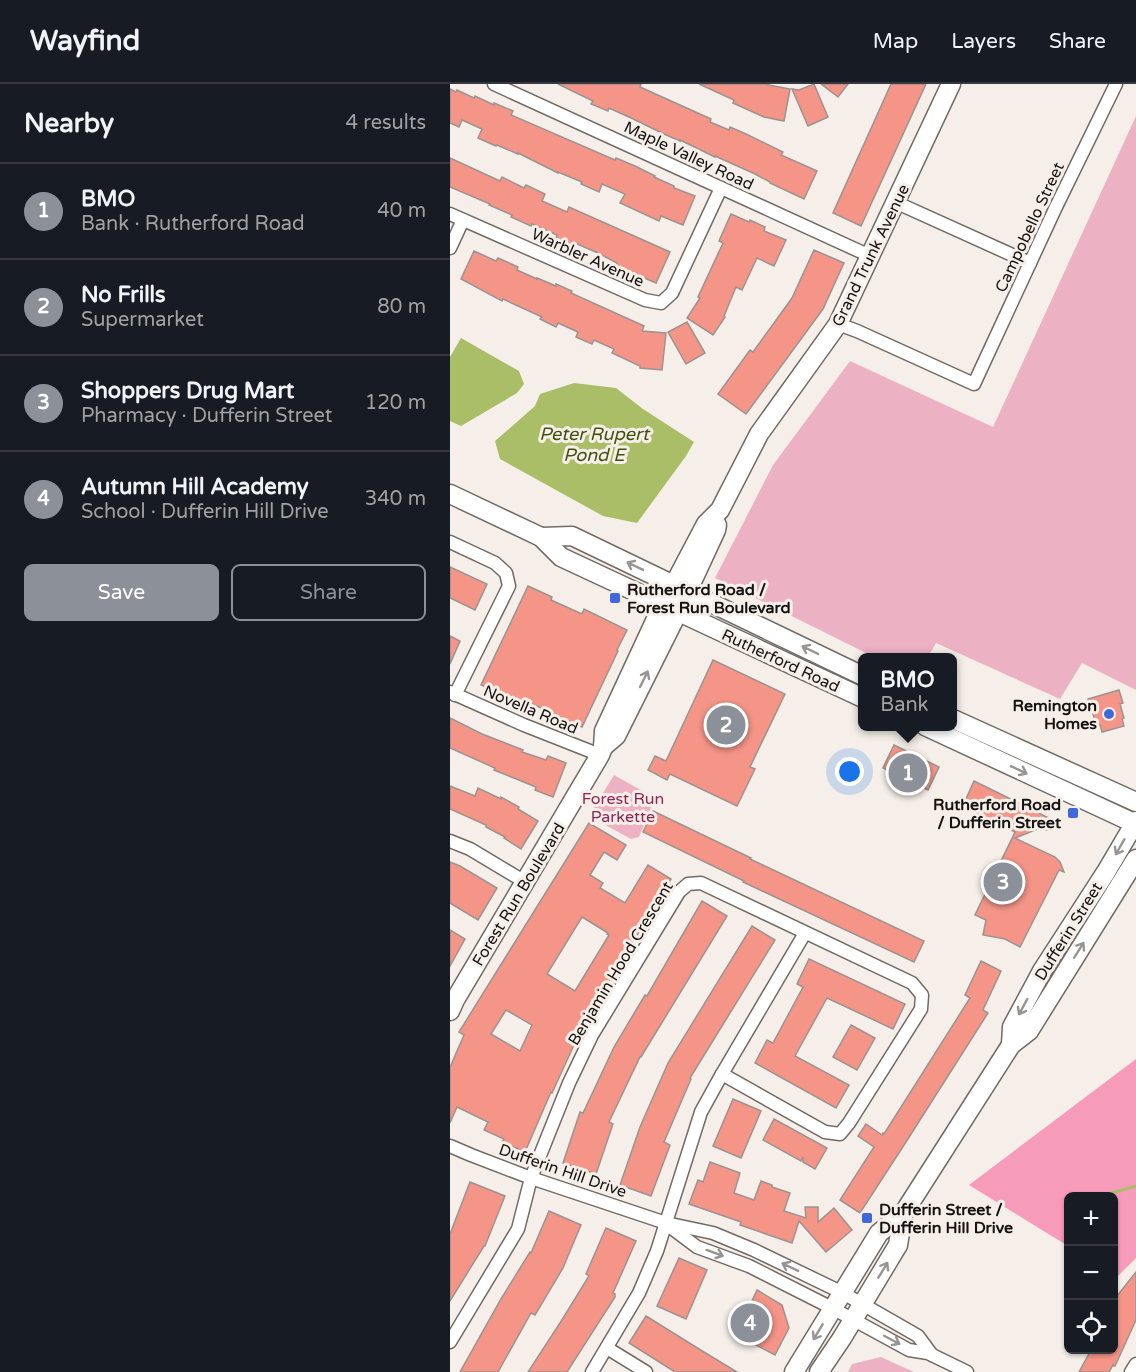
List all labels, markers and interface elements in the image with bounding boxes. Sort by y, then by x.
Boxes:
text: Wayfind [30,24,140,58]
text: Map [873,29,918,54]
text: Layers [951,29,1016,54]
text: Share [1049,29,1106,54]
text: Nearby [24,108,114,139]
text: 4 results [346,111,426,135]
street label: Maple Valley Road [621,117,757,195]
street label: Campobello Street [991,159,1069,296]
street label: Grand Trunk Avenue [828,181,914,330]
text: BMO [81,186,135,212]
text: 1 [37,199,50,223]
text: 40 m [377,199,426,223]
text: Bank · Rutherford Road [81,212,305,236]
street label: Warbler Avenue [528,224,647,292]
text: No Frills [81,282,166,308]
text: 2 [37,295,50,319]
text: 80 m [377,295,426,319]
text: Supermarket [81,308,204,332]
text: Shoppers Drug Mart [81,378,294,404]
text: 3 [37,391,50,415]
text: 120 m [365,391,426,415]
text: Pharmacy · Dufferin Street [81,404,332,428]
water label: Peter Rupert Pond E [539,423,651,466]
text: Autumn Hill Academy [81,474,309,500]
text: 4 [37,487,50,511]
text: 340 m [365,487,426,511]
text: School · Dufferin Hill Drive [81,500,329,524]
one-way arrow [626,560,644,572]
button: Save [24,564,219,621]
button: Share [231,564,426,621]
place label: Rutherford Road / Forest Run Boulevard [627,580,791,618]
marker: Rutherford Road / Forest Run Boulevard [608,591,622,605]
street label: Rutherford Road [718,625,843,697]
one-way arrow [802,644,820,656]
popup [858,653,957,731]
text: BMO [880,667,935,693]
one-way arrow [638,671,650,689]
street label: Novella Road [480,681,581,739]
text: Bank [880,693,929,717]
place label: Remington Homes [1013,696,1097,734]
pin: 2 [706,702,746,748]
marker: Remington Homes [1102,707,1116,721]
pin: 1 [888,750,928,796]
your location [835,757,864,786]
one-way arrow [1010,764,1028,776]
park label: Forest Run Parkette [582,789,664,827]
place label: Rutherford Road / Dufferin Street [933,795,1062,833]
marker: Rutherford Road / Dufferin Street [1066,806,1080,820]
street label: Forest Run Boulevard [468,819,570,970]
one-way arrow [1114,838,1126,855]
pin: 3 [984,860,1022,904]
street label: Benjamin Hood Crescent [564,878,678,1049]
street label: Dufferin Street [1031,879,1107,984]
one-way arrow [1074,942,1086,959]
one-way arrow [1017,998,1029,1015]
street label: Dufferin Hill Drive [496,1140,629,1202]
map controls [1064,1192,1118,1354]
button: + [1064,1192,1118,1246]
place label: Dufferin Street / Dufferin Hill Drive [879,1200,1013,1238]
marker: Dufferin Street / Dufferin Hill Drive [860,1211,874,1225]
button: − [1064,1246,1118,1300]
one-way arrow [705,1249,724,1260]
one-way arrow [782,1261,800,1273]
one-way arrow [877,1262,889,1279]
pin: 4 [730,1300,770,1346]
button: locate [1064,1300,1118,1354]
one-way arrow [812,1323,824,1340]
one-way arrow [882,1335,900,1346]

